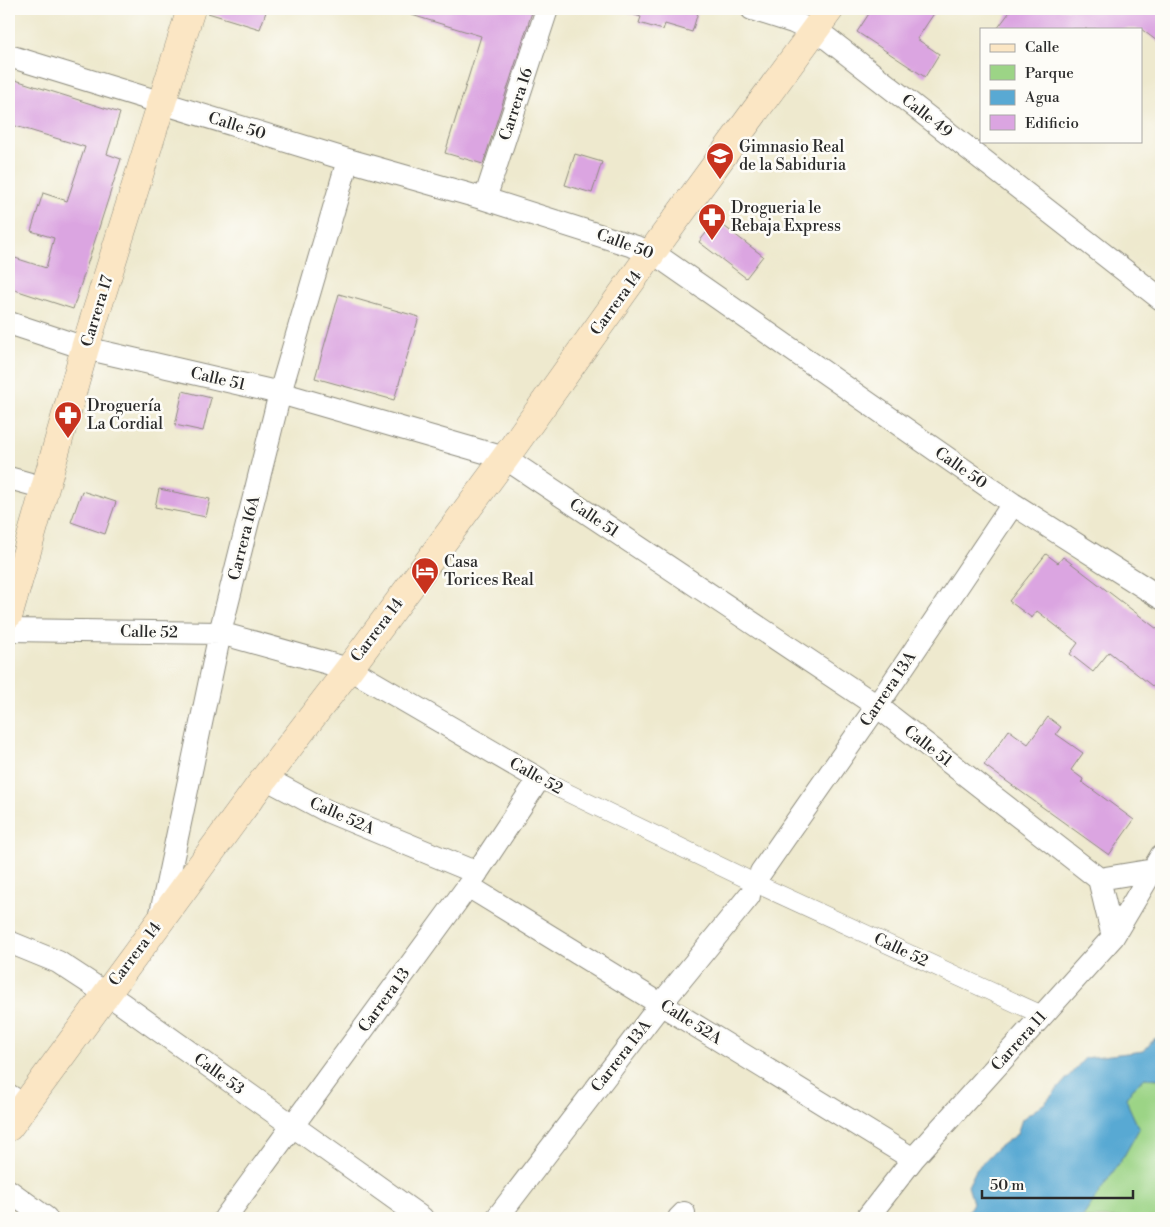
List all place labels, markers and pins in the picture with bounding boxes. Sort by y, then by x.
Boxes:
place label: Gimnasio Real de la Sabiduria [739,137,847,175]
school or university icon: Gimnasio Real de la Sabiduria [705,141,735,180]
place label: Drogueria le Rebaja Express [731,198,841,236]
pharmacy icon: Drogueria le Rebaja Express [697,202,727,241]
place label: Droguería La Cordial [87,396,163,434]
pharmacy icon: Droguería La Cordial [53,400,83,439]
place label: Casa Torices Real [444,552,534,590]
hotel icon: Casa Torices Real [410,556,440,595]

